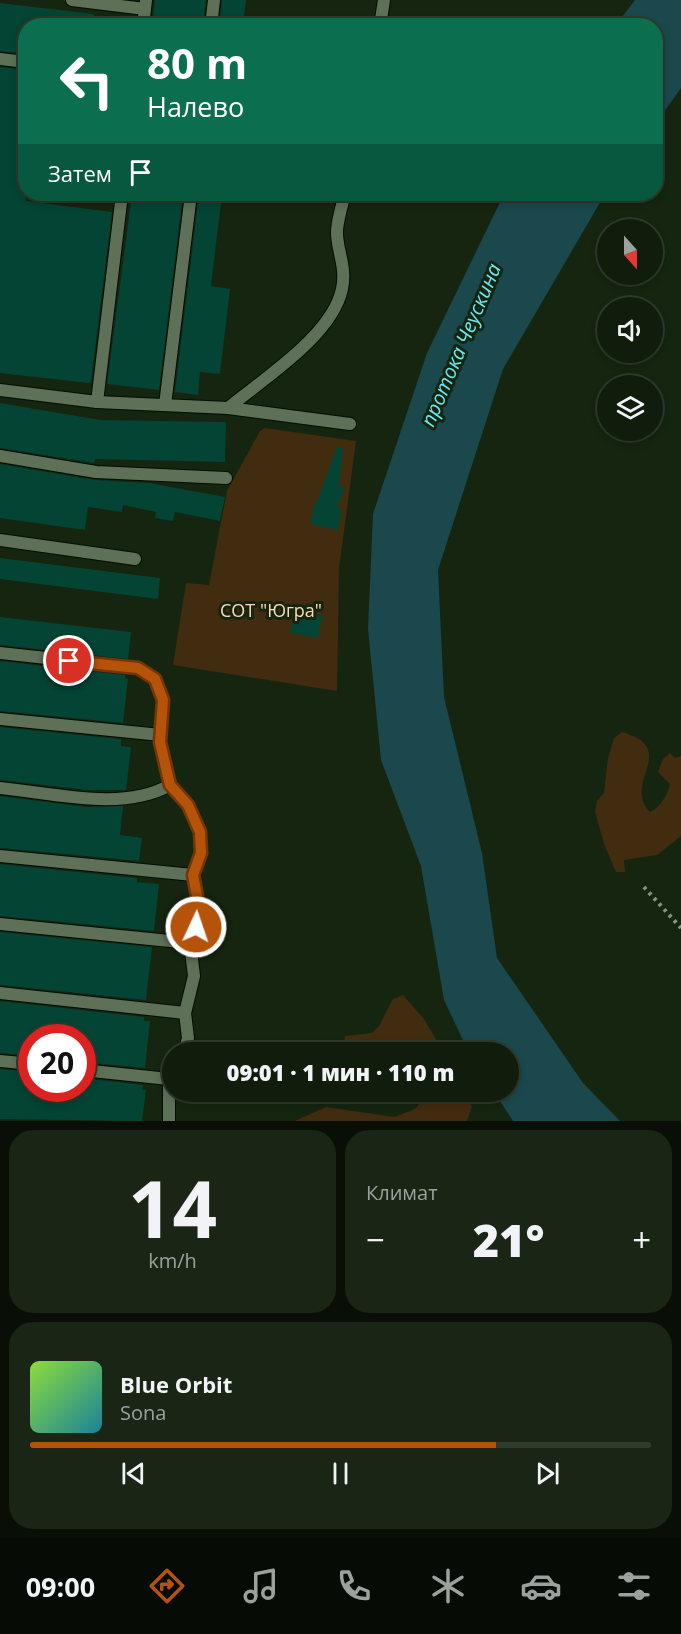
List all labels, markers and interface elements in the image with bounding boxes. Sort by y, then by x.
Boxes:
text: 80 m [147,34,247,91]
icon: left [48,42,126,120]
text: Налево [147,88,244,125]
icon: arrive [124,156,157,189]
text: Затем [48,158,112,188]
north arrow [597,219,663,285]
map controls [597,219,663,441]
water label: протока Чеускина [414,259,507,430]
button: sound [597,297,663,363]
button: layers [597,375,663,441]
park label: СОТ "Югра" [220,598,322,622]
pin [43,635,94,686]
icon: arrive [52,644,85,677]
position arrow [164,895,228,959]
speed limit sign: 20 [18,1024,96,1102]
text: 09:01 · 1 мин · 110 m [227,1057,454,1087]
text: 14 [128,1155,217,1261]
text: Климат [366,1179,438,1206]
text: 21° [473,1209,544,1270]
text: − [366,1217,385,1262]
text: + [632,1217,651,1262]
text: km/h [148,1247,197,1274]
text: Blue Orbit [120,1369,232,1399]
text: Sona [120,1399,166,1426]
icon: previous [117,1457,150,1490]
icon: pause [324,1457,357,1490]
icon: next [531,1457,564,1490]
icon: directions [146,1565,188,1607]
icon: music [240,1565,282,1607]
icon: phone [333,1565,375,1607]
icon: climate [427,1565,469,1607]
icon: car [520,1565,562,1607]
icon: filters [613,1565,655,1607]
text: 09:00 [26,1568,95,1605]

